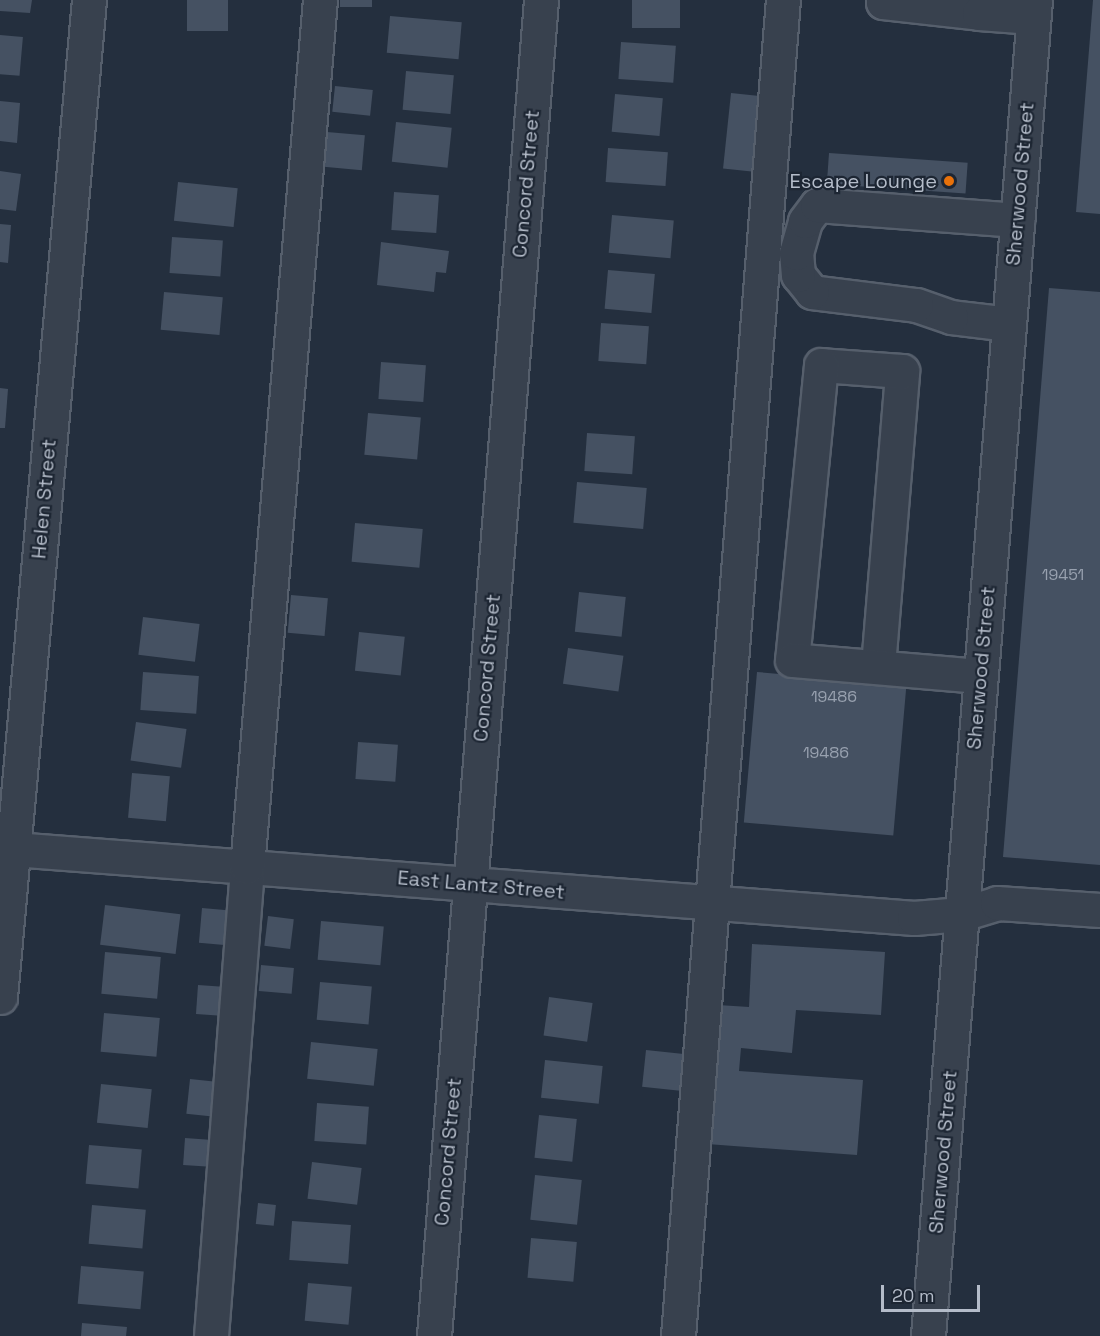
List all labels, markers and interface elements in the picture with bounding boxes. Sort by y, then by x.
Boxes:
street label: Sherwood Street [1001,101,1039,267]
street label: Concord Street [508,109,544,259]
place label: Escape Lounge [789,169,937,193]
marker: Escape Lounge [942,174,956,188]
street label: Helen Street [27,438,61,560]
house number: 19451 [1042,565,1084,585]
street label: Sherwood Street [962,585,1000,751]
street label: Concord Street [469,593,505,743]
house number: 19486 [811,687,857,707]
house number: 19486 [803,743,849,763]
street label: East Lantz Street [396,866,566,904]
street label: Sherwood Street [924,1069,962,1235]
street label: Concord Street [430,1077,466,1227]
scale bar [884,1273,983,1311]
text: 20 m [892,1284,935,1307]

